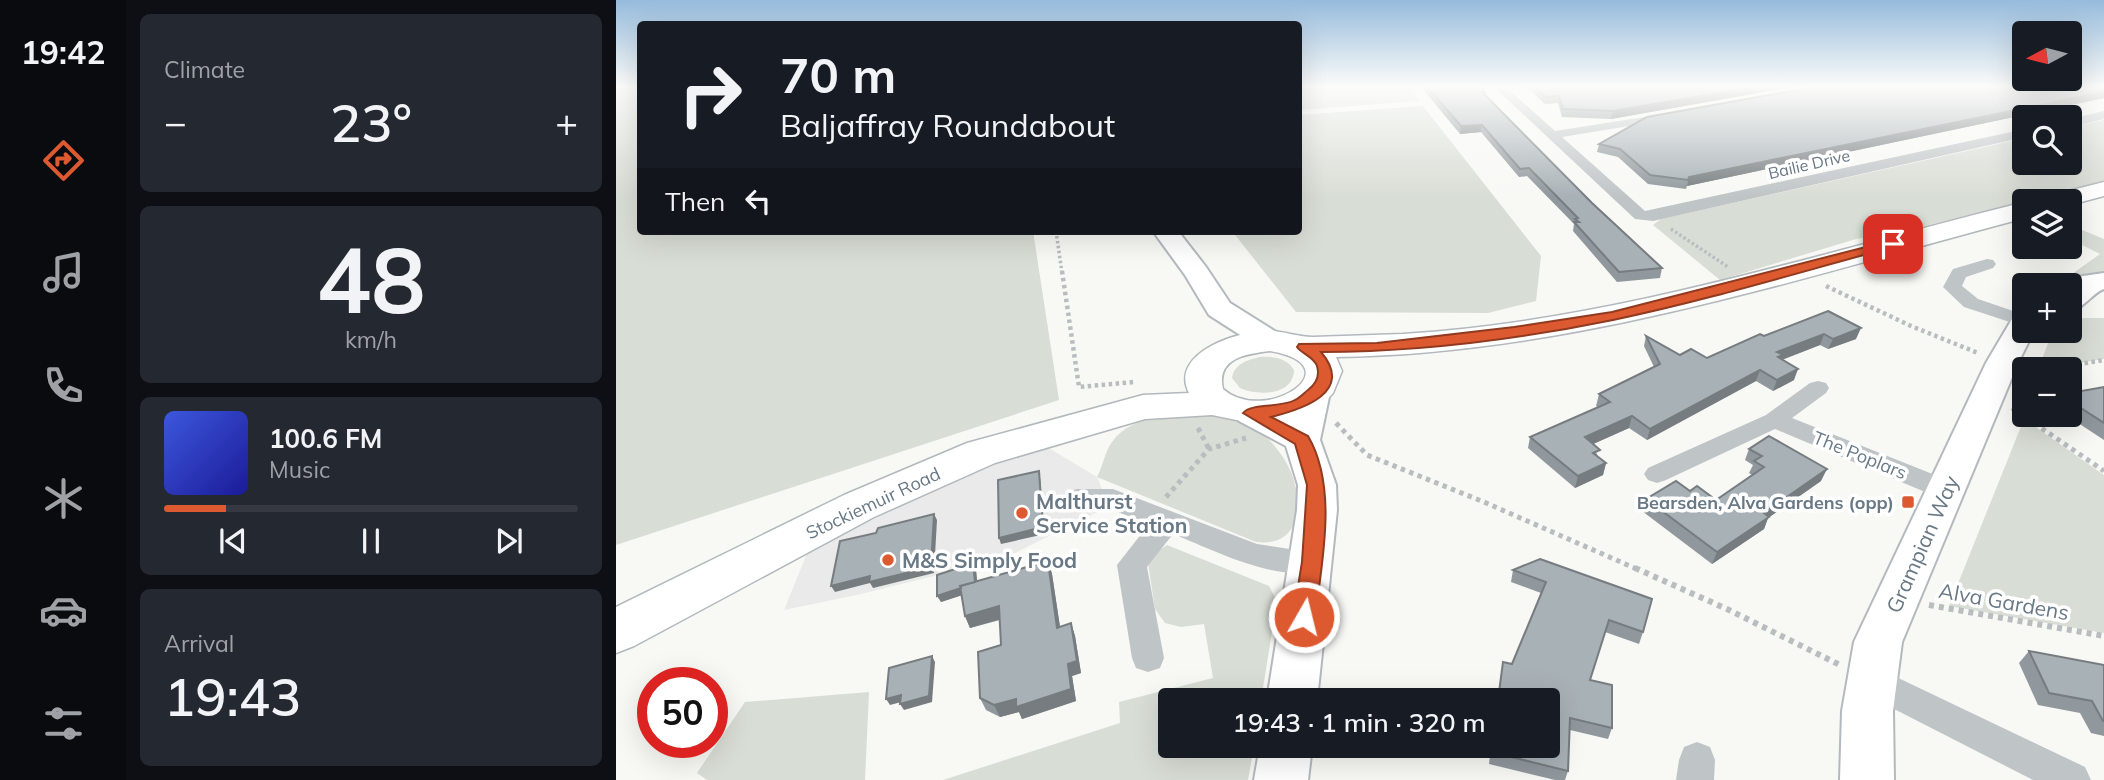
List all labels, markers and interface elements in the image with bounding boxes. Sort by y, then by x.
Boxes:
north arrow [2012,21,2082,91]
map controls [2012,21,2082,427]
text: 19:42 [21,32,105,72]
text: 70 m [780,44,896,105]
icon: right [665,49,756,140]
text: Climate [164,55,245,84]
text: 23° [330,90,412,155]
text: − [164,98,187,146]
text: + [555,98,578,146]
text: Baljaffray Roundabout [780,105,1115,145]
button: search [2012,105,2082,175]
icon: directions [39,136,88,185]
street label: Bailie Drive [1766,145,1852,183]
icon: left [739,182,777,220]
text: Then [665,185,725,218]
button: layers [2012,189,2082,259]
pin [1863,214,1923,274]
text: 48 [316,222,426,336]
icon: arrive [1874,225,1912,263]
icon: music [39,248,88,297]
button: + [2012,273,2082,343]
text: km/h [345,325,397,354]
button: − [2012,357,2082,427]
icon: phone [39,361,88,410]
text: 100.6 FM [269,422,382,455]
street label: The Poplars [1810,426,1910,484]
text: Music [269,455,330,484]
street label: Stockiemuir Road [802,462,944,544]
street label: Grampian Way [1880,471,1964,617]
icon: climate [39,474,88,523]
place label: Malthurst Service Station [1036,488,1187,538]
place label: Bearsden, Alva Gardens (opp) [1637,491,1894,514]
marker: Bearsden, Alva Gardens (opp) [1900,494,1916,510]
marker: Malthurst Service Station [1014,505,1030,521]
icon: previous [214,522,252,560]
icon: pause [352,522,390,560]
icon: next [490,522,528,560]
place label: M&S Simply Food [902,547,1077,573]
marker: M&S Simply Food [880,552,896,568]
street label: Alva Gardens [1937,577,2071,625]
position arrow [1267,580,1341,654]
icon: car [39,586,88,635]
text: Arrival [164,629,234,658]
text: 19:43 [164,664,301,729]
speed limit sign: 50 [637,667,728,758]
icon: filters [39,699,88,748]
text: 19:43 · 1 min · 320 m [1232,706,1486,739]

